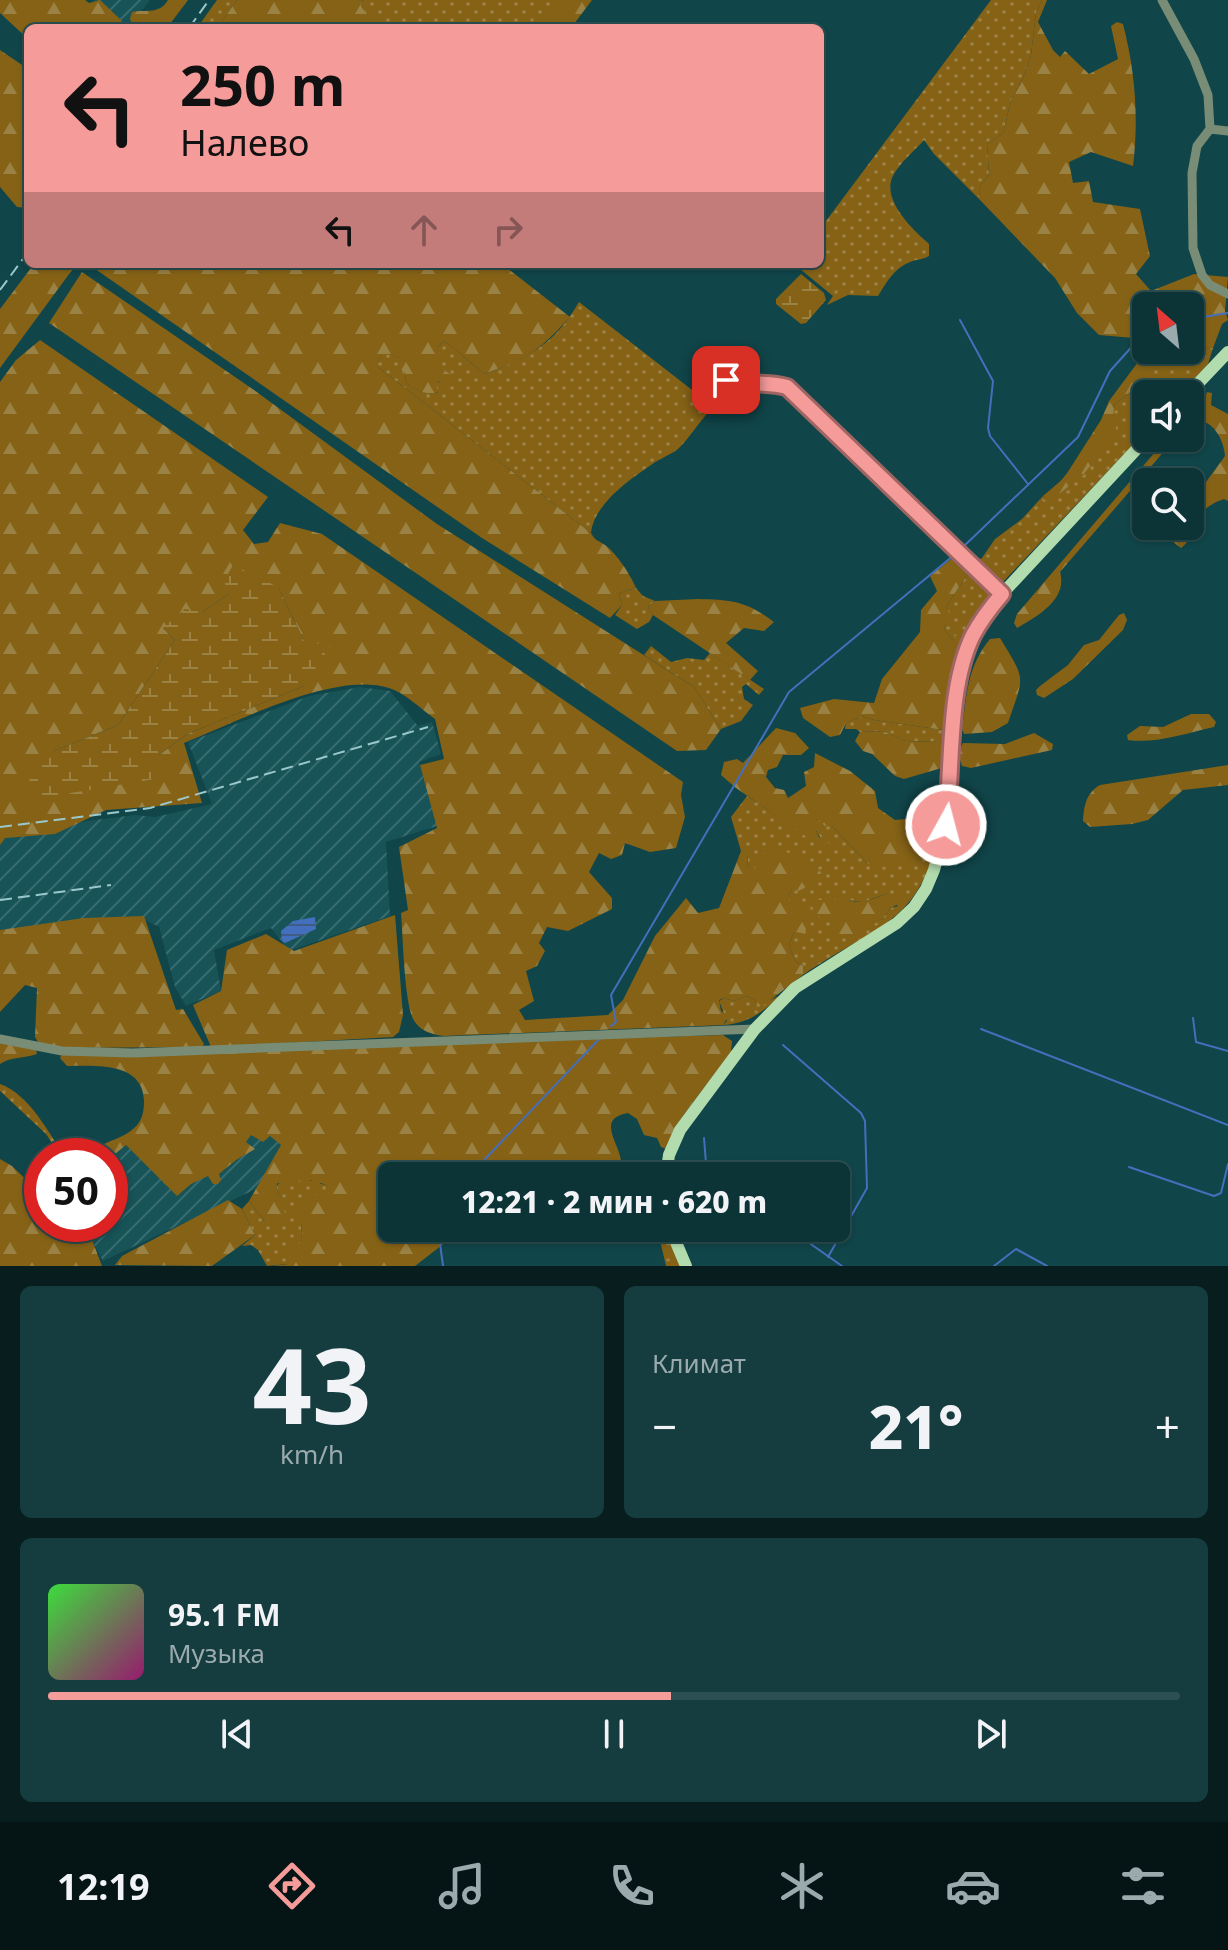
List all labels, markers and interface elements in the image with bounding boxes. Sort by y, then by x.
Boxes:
text: 250 m [180,46,345,122]
icon: left [48,56,152,160]
text: Налево [180,118,309,167]
icon: left [318,208,362,252]
icon: ahead [402,208,446,252]
icon: right [486,208,530,252]
north arrow [1132,292,1204,364]
map controls [1132,292,1204,540]
pin [692,346,760,414]
icon: arrive [704,358,748,402]
button: sound [1132,380,1204,452]
button: search [1132,468,1204,540]
position arrow [904,783,988,867]
speed limit sign: 50 [24,1138,128,1242]
text: 12:21 · 2 мин · 620 m [461,1181,767,1222]
text: 43 [253,1313,371,1454]
text: Климат [652,1345,746,1381]
text: 21° [869,1385,963,1467]
text: − [652,1396,677,1456]
text: + [1155,1396,1180,1456]
text: km/h [280,1436,344,1472]
text: 95.1 FM [168,1594,280,1635]
text: Музыка [168,1635,265,1671]
icon: previous [215,1712,259,1756]
icon: pause [592,1712,636,1756]
icon: next [969,1712,1013,1756]
icon: directions [264,1858,320,1914]
icon: music [434,1858,490,1914]
icon: phone [604,1858,660,1914]
icon: climate [774,1858,830,1914]
icon: car [945,1858,1001,1914]
icon: filters [1115,1858,1171,1914]
text: 12:19 [57,1862,150,1911]

